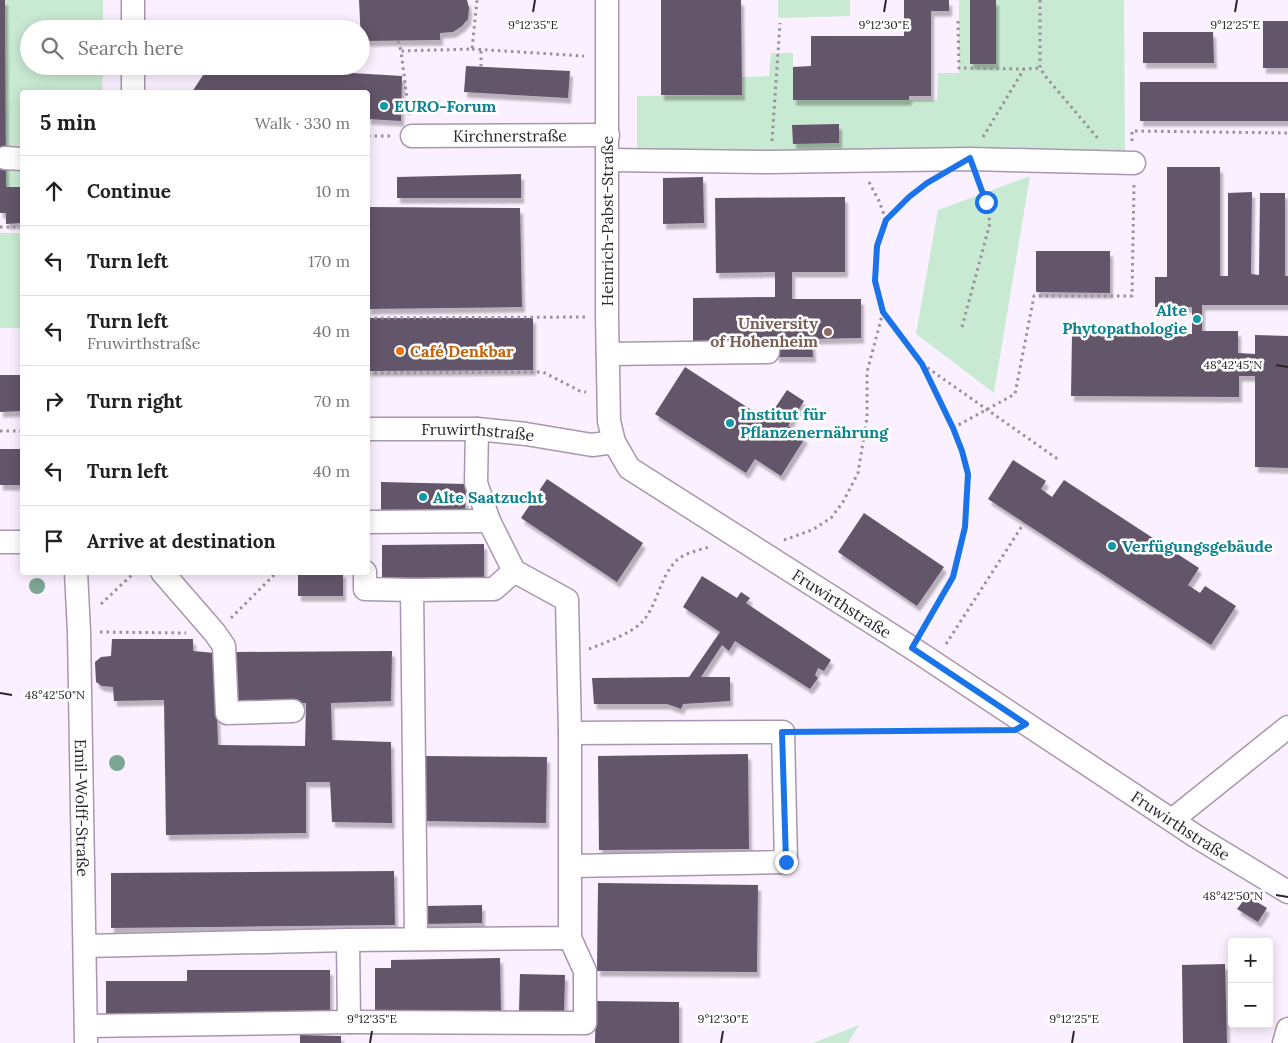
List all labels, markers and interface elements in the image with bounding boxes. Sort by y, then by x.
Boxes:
text: 9°12'35"E [508,17,558,32]
text: 9°12'30"E [859,17,909,32]
text: 9°12'25"E [1210,17,1260,32]
search box [20,20,370,75]
icon: search [38,34,66,62]
text: Search here [78,36,184,60]
place label: EURO-Forum [394,96,497,116]
marker: EURO-Forum [378,100,390,112]
text: 5 min [40,109,96,136]
text: Walk · 330 m [255,113,350,133]
street label: Kirchnerstraße [453,125,567,146]
street label: Heinrich-Pabst-Straße [597,136,617,306]
icon: ahead [40,177,68,205]
text: Continue [87,179,171,203]
text: 10 m [316,181,350,201]
route start [975,191,998,214]
icon: left [40,247,68,275]
text: Turn left [87,249,168,273]
text: 170 m [308,251,350,271]
place label: Alte Phytopathologie [1062,300,1187,338]
text: Turn left [87,309,168,333]
place label: University of Hohenheim [710,313,818,351]
marker: Alte Phytopathologie [1191,313,1203,325]
icon: left [40,317,68,345]
text: 40 m [313,321,350,341]
marker: University of Hohenheim [822,326,834,338]
text: Fruwirthstraße [87,333,200,353]
place label: Café Denkbar [410,341,514,361]
marker: Café Denkbar [394,345,406,357]
text: 48°42'45"N [1204,357,1262,372]
icon: right [40,387,68,415]
text: Turn right [87,389,183,413]
text: 70 m [314,391,350,411]
place label: Institut für Pflanzenernährung [740,404,889,442]
marker: Institut für Pflanzenernährung [724,417,736,429]
street label: Fruwirthstraße [421,419,536,445]
icon: left [40,457,68,485]
text: Turn left [87,459,168,483]
text: 40 m [313,461,350,481]
place label: Alte Saatzucht [433,487,544,507]
marker: Alte Saatzucht [417,491,429,503]
icon: arrive [40,527,68,555]
text: Arrive at destination [87,529,276,553]
place label: Verfügungsgebäude [1122,536,1273,556]
marker: Verfügungsgebäude [1106,540,1118,552]
street label: Fruwirthstraße [789,565,895,643]
text: 48°42'50"N [25,687,85,702]
street label: Emil-Wolff-Straße [71,739,93,877]
street label: Fruwirthstraße [1128,786,1234,865]
route end [775,851,798,874]
text: 48°42'50"N [1203,888,1263,903]
map controls [1228,938,1273,1028]
button: + [1228,938,1273,983]
button: − [1228,983,1273,1028]
text: 9°12'35"E [347,1011,397,1026]
text: 9°12'30"E [698,1011,748,1026]
text: 9°12'25"E [1049,1011,1099,1026]

